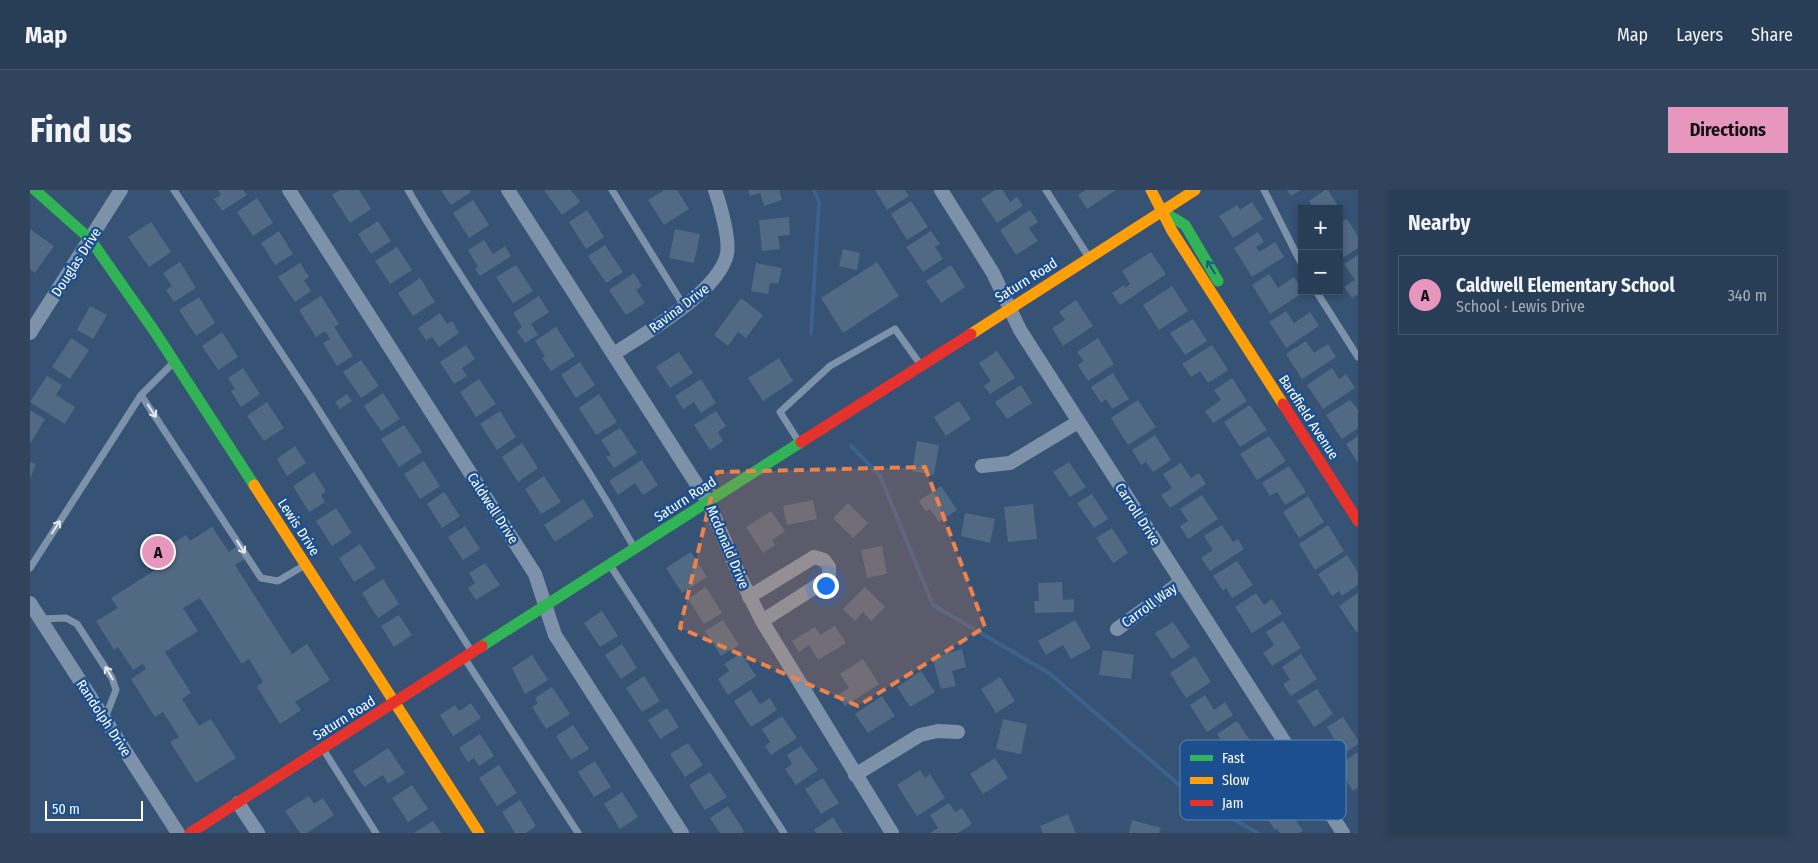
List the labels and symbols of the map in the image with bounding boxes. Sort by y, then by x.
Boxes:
street label: Douglas Drive [48,225,105,300]
street label: Saturn Road [992,255,1061,306]
one-way arrow [1205,261,1215,275]
street label: Ravina Drive [646,280,713,337]
street label: Bardfield Avenue [1275,372,1342,463]
one-way arrow [147,404,157,418]
street label: Caldwell Drive [463,470,522,547]
street label: Saturn Road [651,473,719,526]
street label: Carroll Drive [1111,480,1164,549]
street label: Lewis Drive [274,496,323,559]
street label: Mcdonald Drive [702,503,753,591]
one-way arrow [51,520,62,534]
pin: A [142,533,174,571]
one-way arrow [235,540,246,554]
your location [813,573,839,599]
street label: Carroll Way [1118,579,1181,631]
one-way arrow [103,667,113,681]
street label: Randolph Drive [72,677,135,760]
street label: Saturn Road [310,693,379,744]
legend [1180,740,1346,820]
text: Fast [1222,750,1245,767]
text: Slow [1222,772,1249,789]
text: Jam [1222,795,1243,812]
scale bar [45,798,142,821]

